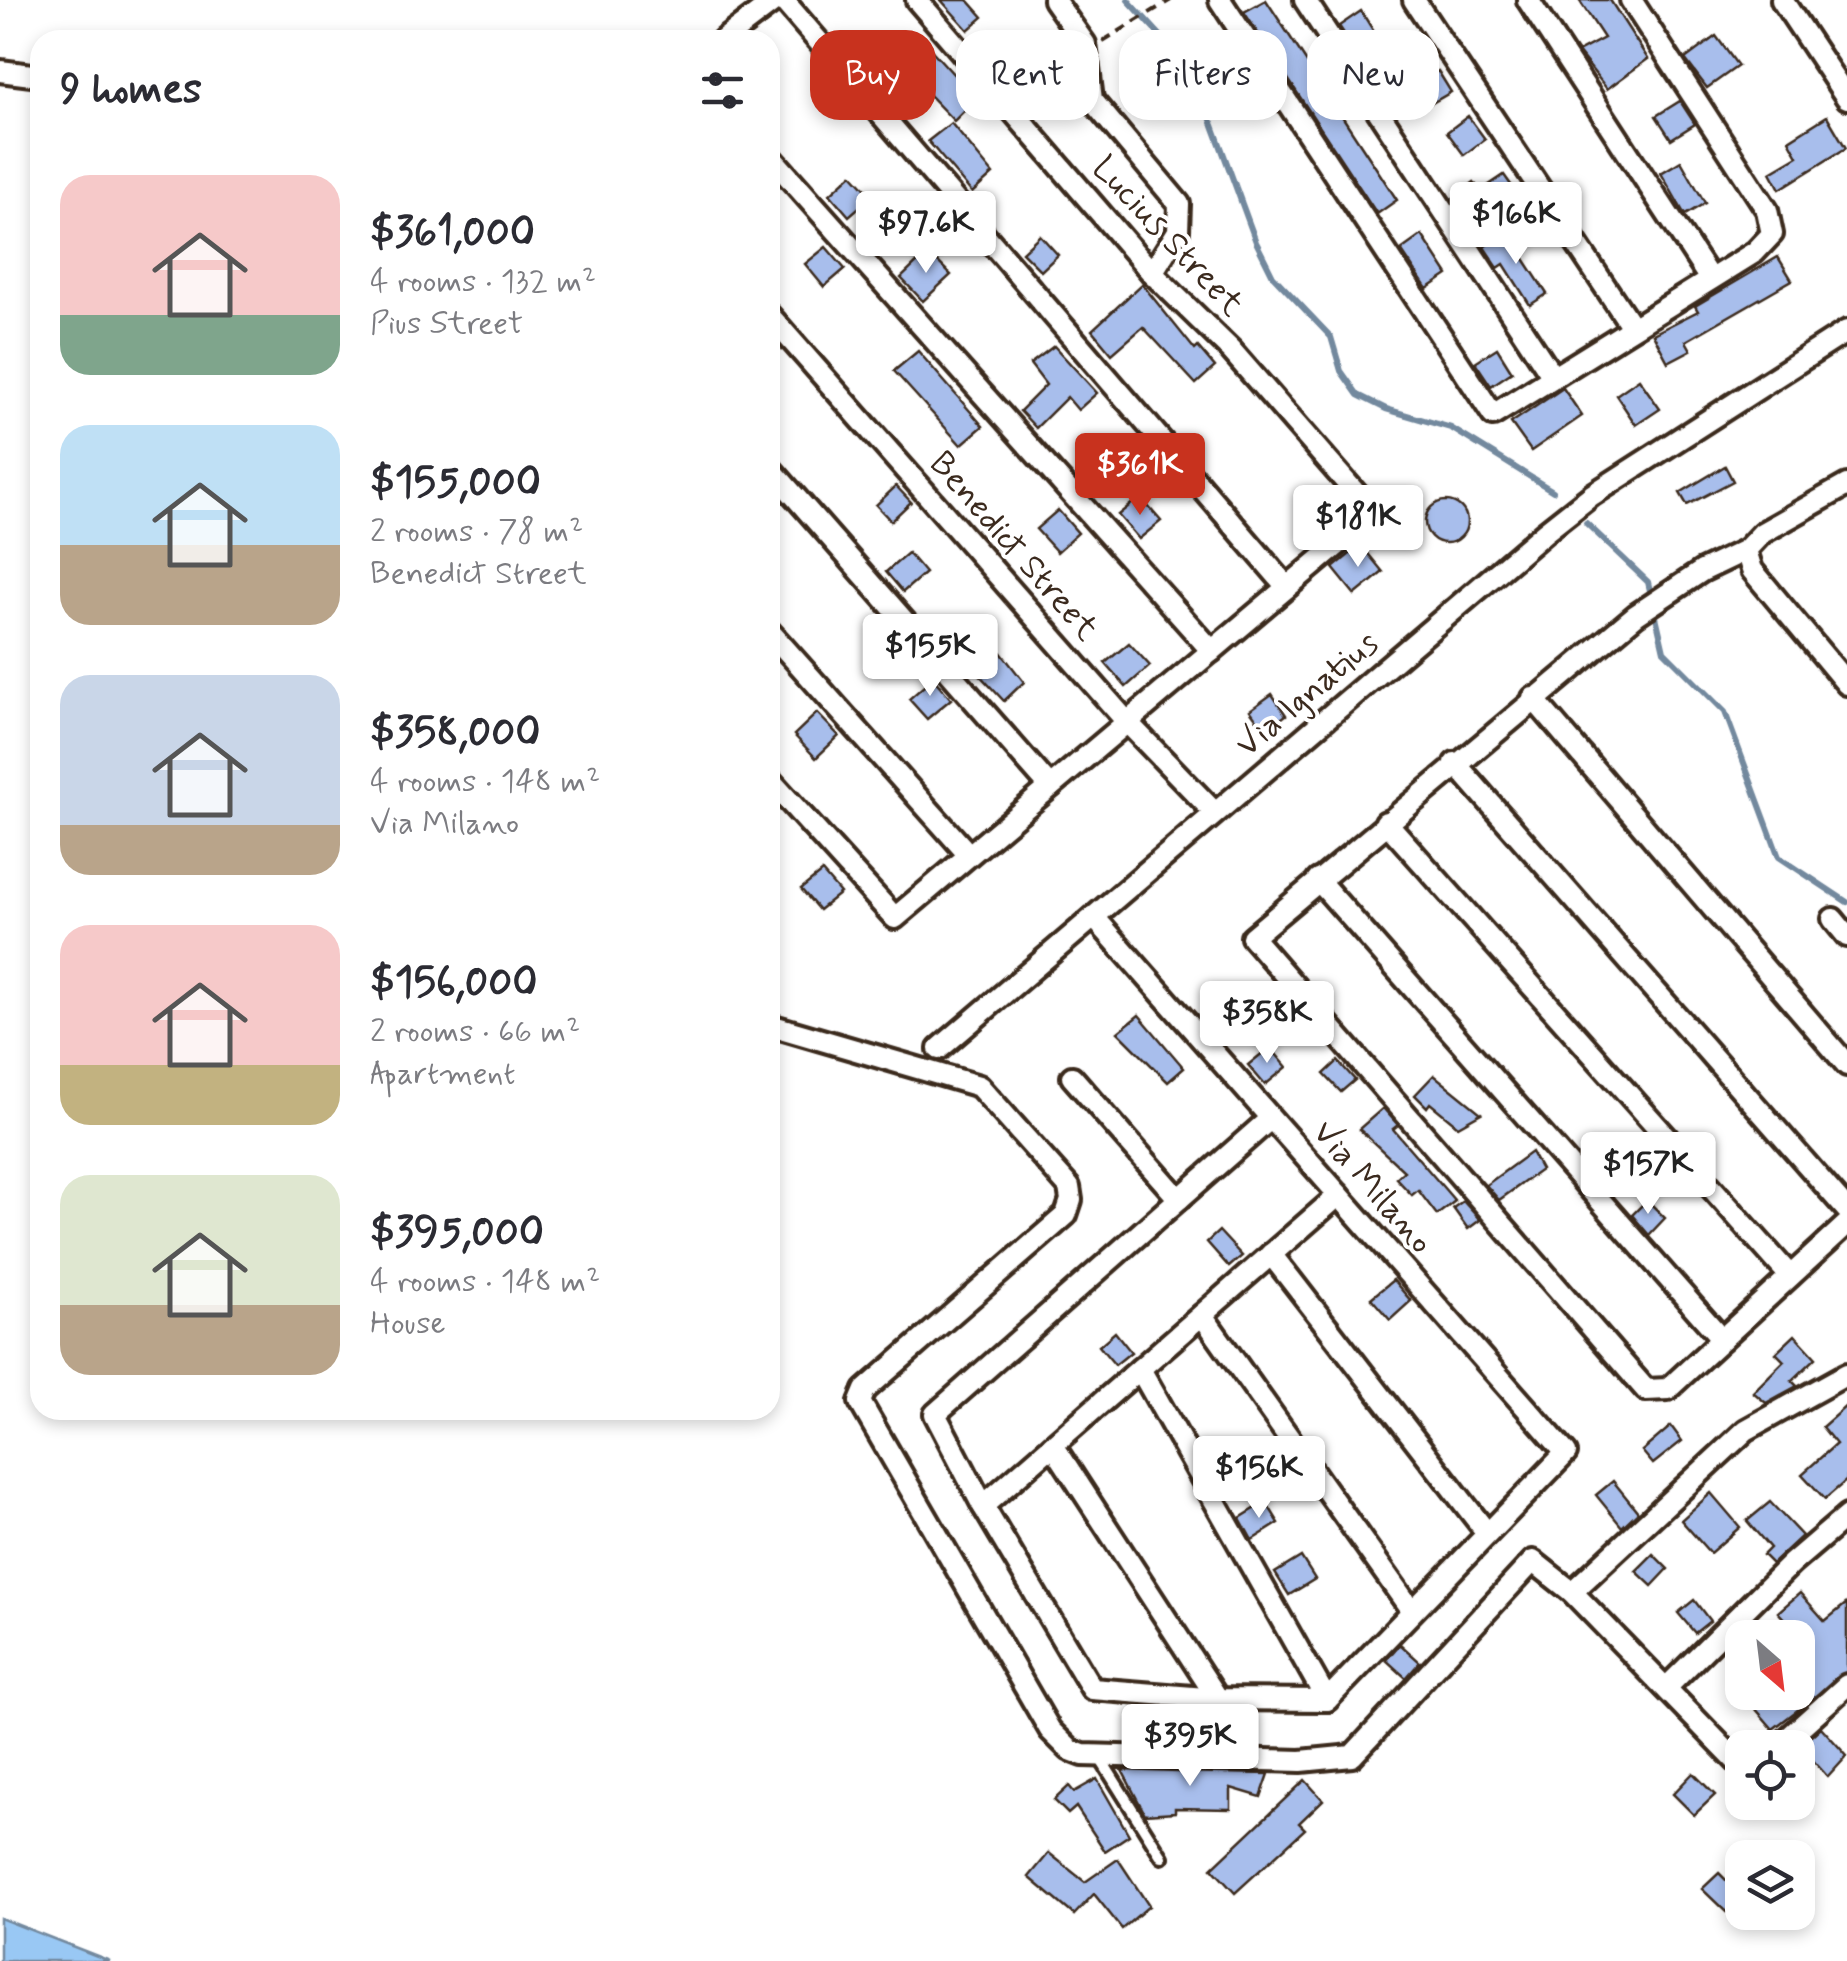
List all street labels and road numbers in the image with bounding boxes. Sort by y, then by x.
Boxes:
street label: Lucius Street [1081,146,1254,327]
street label: Benedict Street [918,442,1109,651]
street label: Via Ignatius [1226,621,1389,768]
street label: Via Milano [1302,1111,1443,1264]

